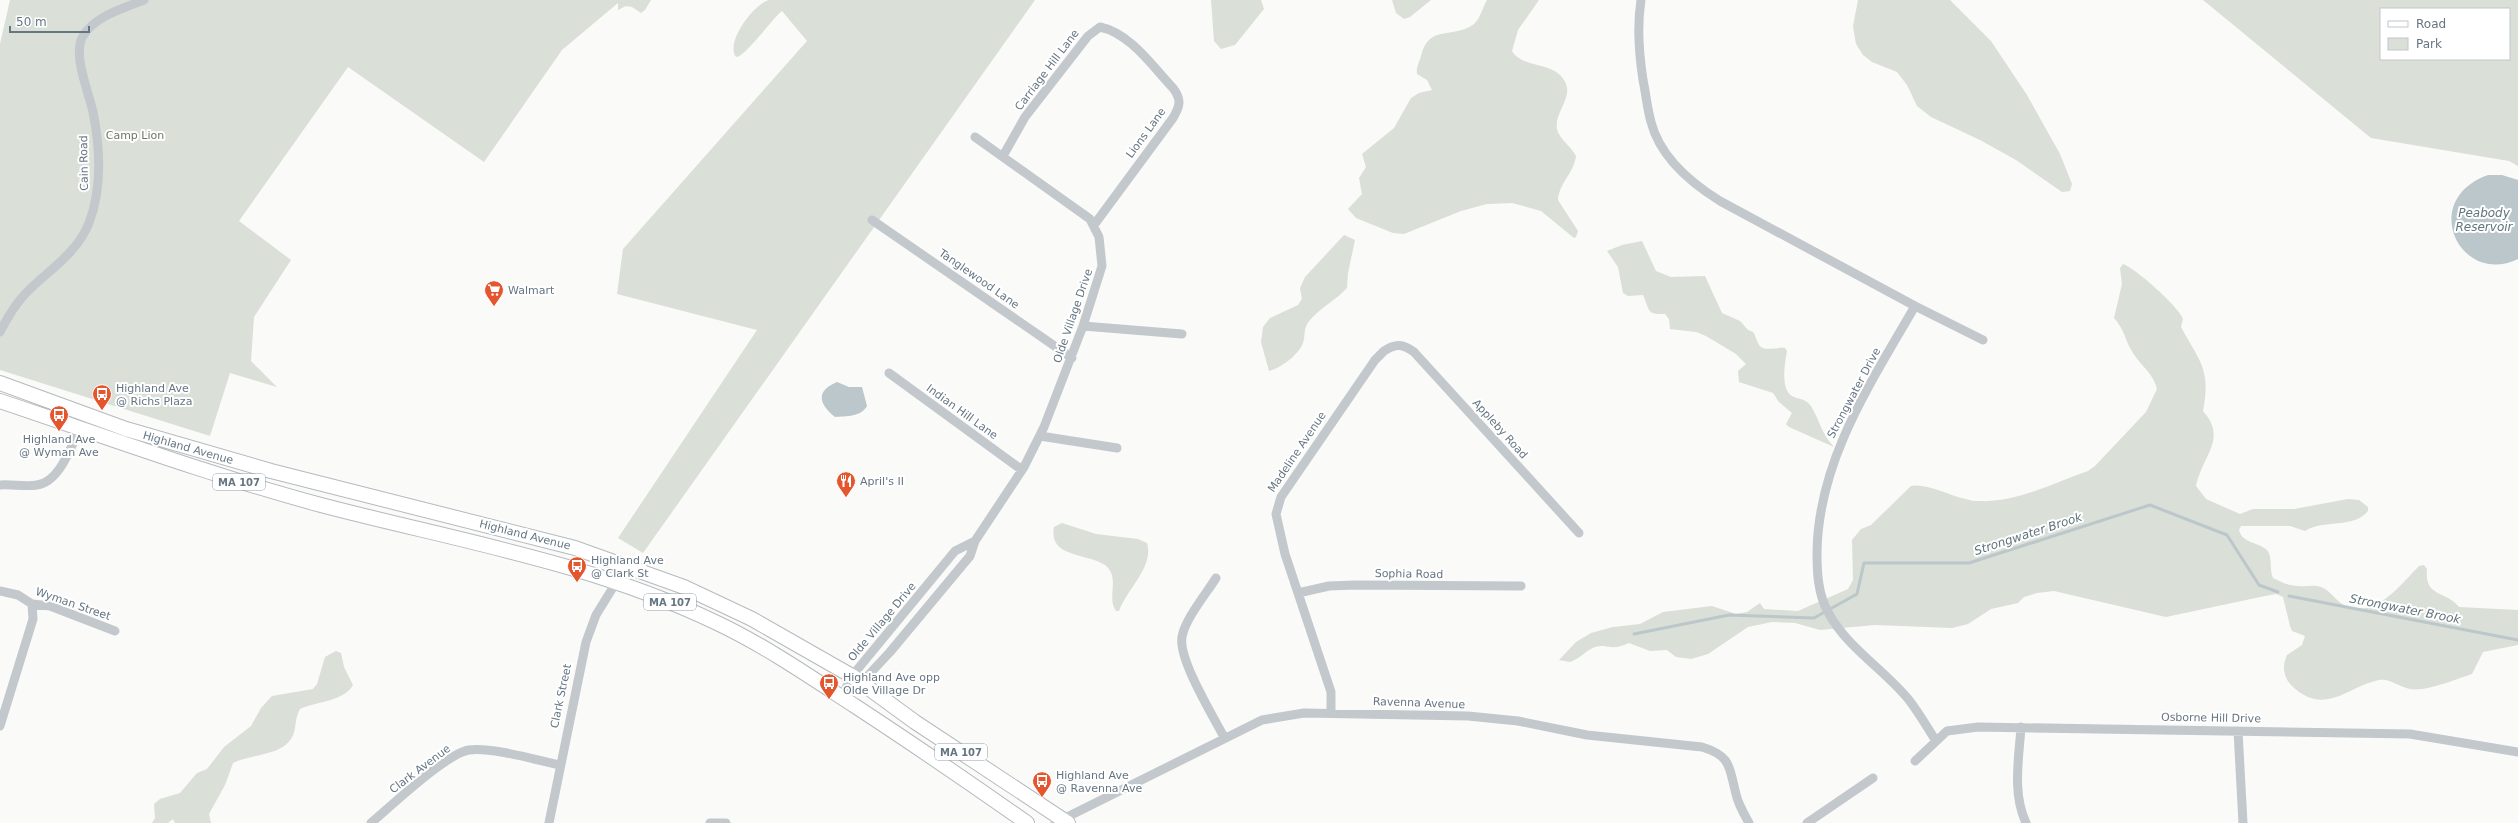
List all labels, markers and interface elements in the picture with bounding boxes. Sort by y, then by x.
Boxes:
scale bar [10,8,89,34]
legend [2380,8,2510,60]
text: 50 m [16,15,47,29]
text: Road [2416,17,2446,31]
street label: Carriage Hill Lane [1012,27,1082,113]
text: Park [2416,37,2442,51]
street label: Lions Lane [1123,105,1169,161]
park label: Camp Lion [106,129,164,142]
street label: Cain Road [77,135,91,191]
water label: Peabody Reservoir [2456,206,2514,234]
street label: Tanglewood Lane [936,246,1022,312]
street label: Olde Village Drive [1051,267,1095,365]
supermarket icon: Walmart [483,279,505,307]
place label: Walmart [508,284,555,297]
street label: Strongwater Drive [1825,345,1883,440]
place label: Highland Ave @ Richs Plaza [116,382,192,408]
street label: Indian Hill Lane [924,382,1000,442]
bus stop icon: Highland Ave @ Richs Plaza [91,383,113,411]
street label: Appleby Road [1470,396,1530,462]
bus stop icon: Highland Ave @ Wyman Ave [48,404,70,432]
street label: Madeline Avenue [1265,409,1329,495]
street label: Highland Avenue [141,429,235,467]
place label: Highland Ave @ Wyman Ave [19,433,99,459]
restaurant icon: April's II [835,470,857,498]
road number: MA 107 [213,474,265,490]
place label: April's II [860,475,904,488]
water label: Strongwater Brook [1972,510,2085,558]
street label: Highland Avenue [478,517,572,553]
place label: Highland Ave @ Clark St [591,554,664,580]
bus stop icon: Highland Ave @ Clark St [566,555,588,583]
street label: Sophia Road [1375,567,1443,581]
street label: Olde Village Drive [845,580,919,664]
street label: Wyman Street [34,585,113,623]
water label: Strongwater Brook [2348,591,2463,627]
road number: MA 107 [644,594,696,610]
street label: Clark Street [548,662,574,729]
place label: Highland Ave opp Olde Village Dr [843,671,940,697]
bus stop icon: Highland Ave opp Olde Village Dr [818,672,840,700]
street label: Ravenna Avenue [1373,695,1466,711]
street label: Osborne Hill Drive [2161,711,2261,725]
street label: Clark Avenue [387,742,453,796]
road number: MA 107 [935,744,987,760]
place label: Highland Ave @ Ravenna Ave [1056,769,1142,795]
bus stop icon: Highland Ave @ Ravenna Ave [1031,770,1053,798]

